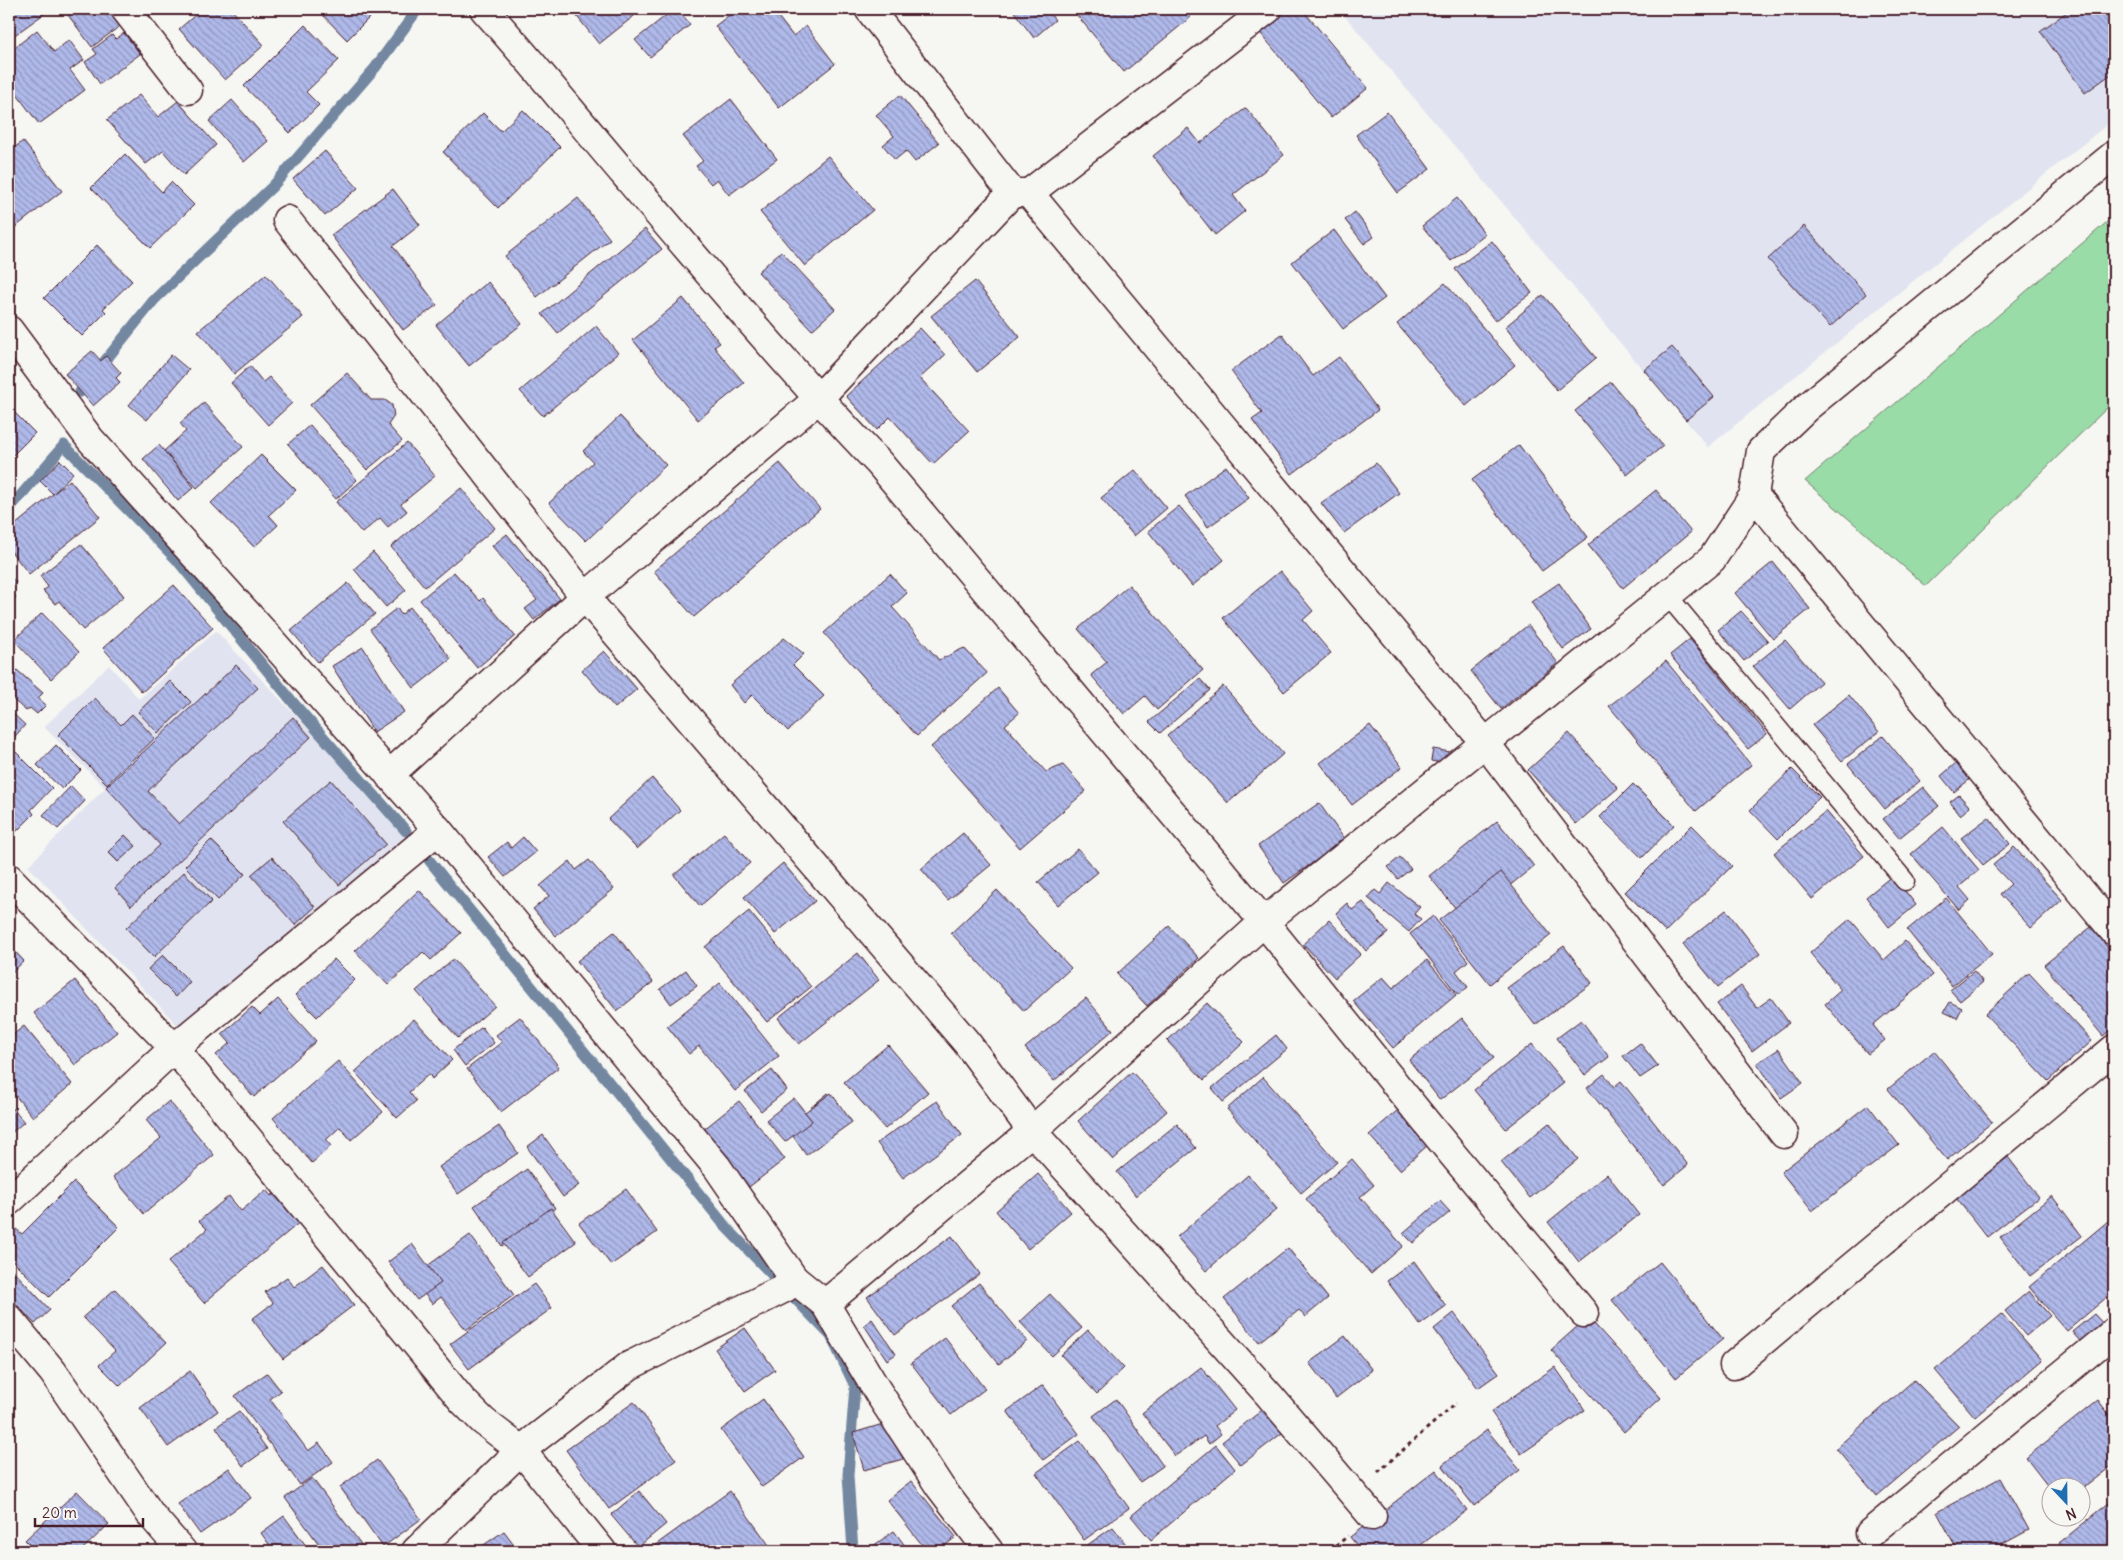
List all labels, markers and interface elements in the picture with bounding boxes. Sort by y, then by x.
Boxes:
north arrow [2040,1478,2090,1528]
scale bar [35,1495,142,1527]
text: 20 m [42,1503,77,1522]
text: N [2063,1504,2079,1524]

